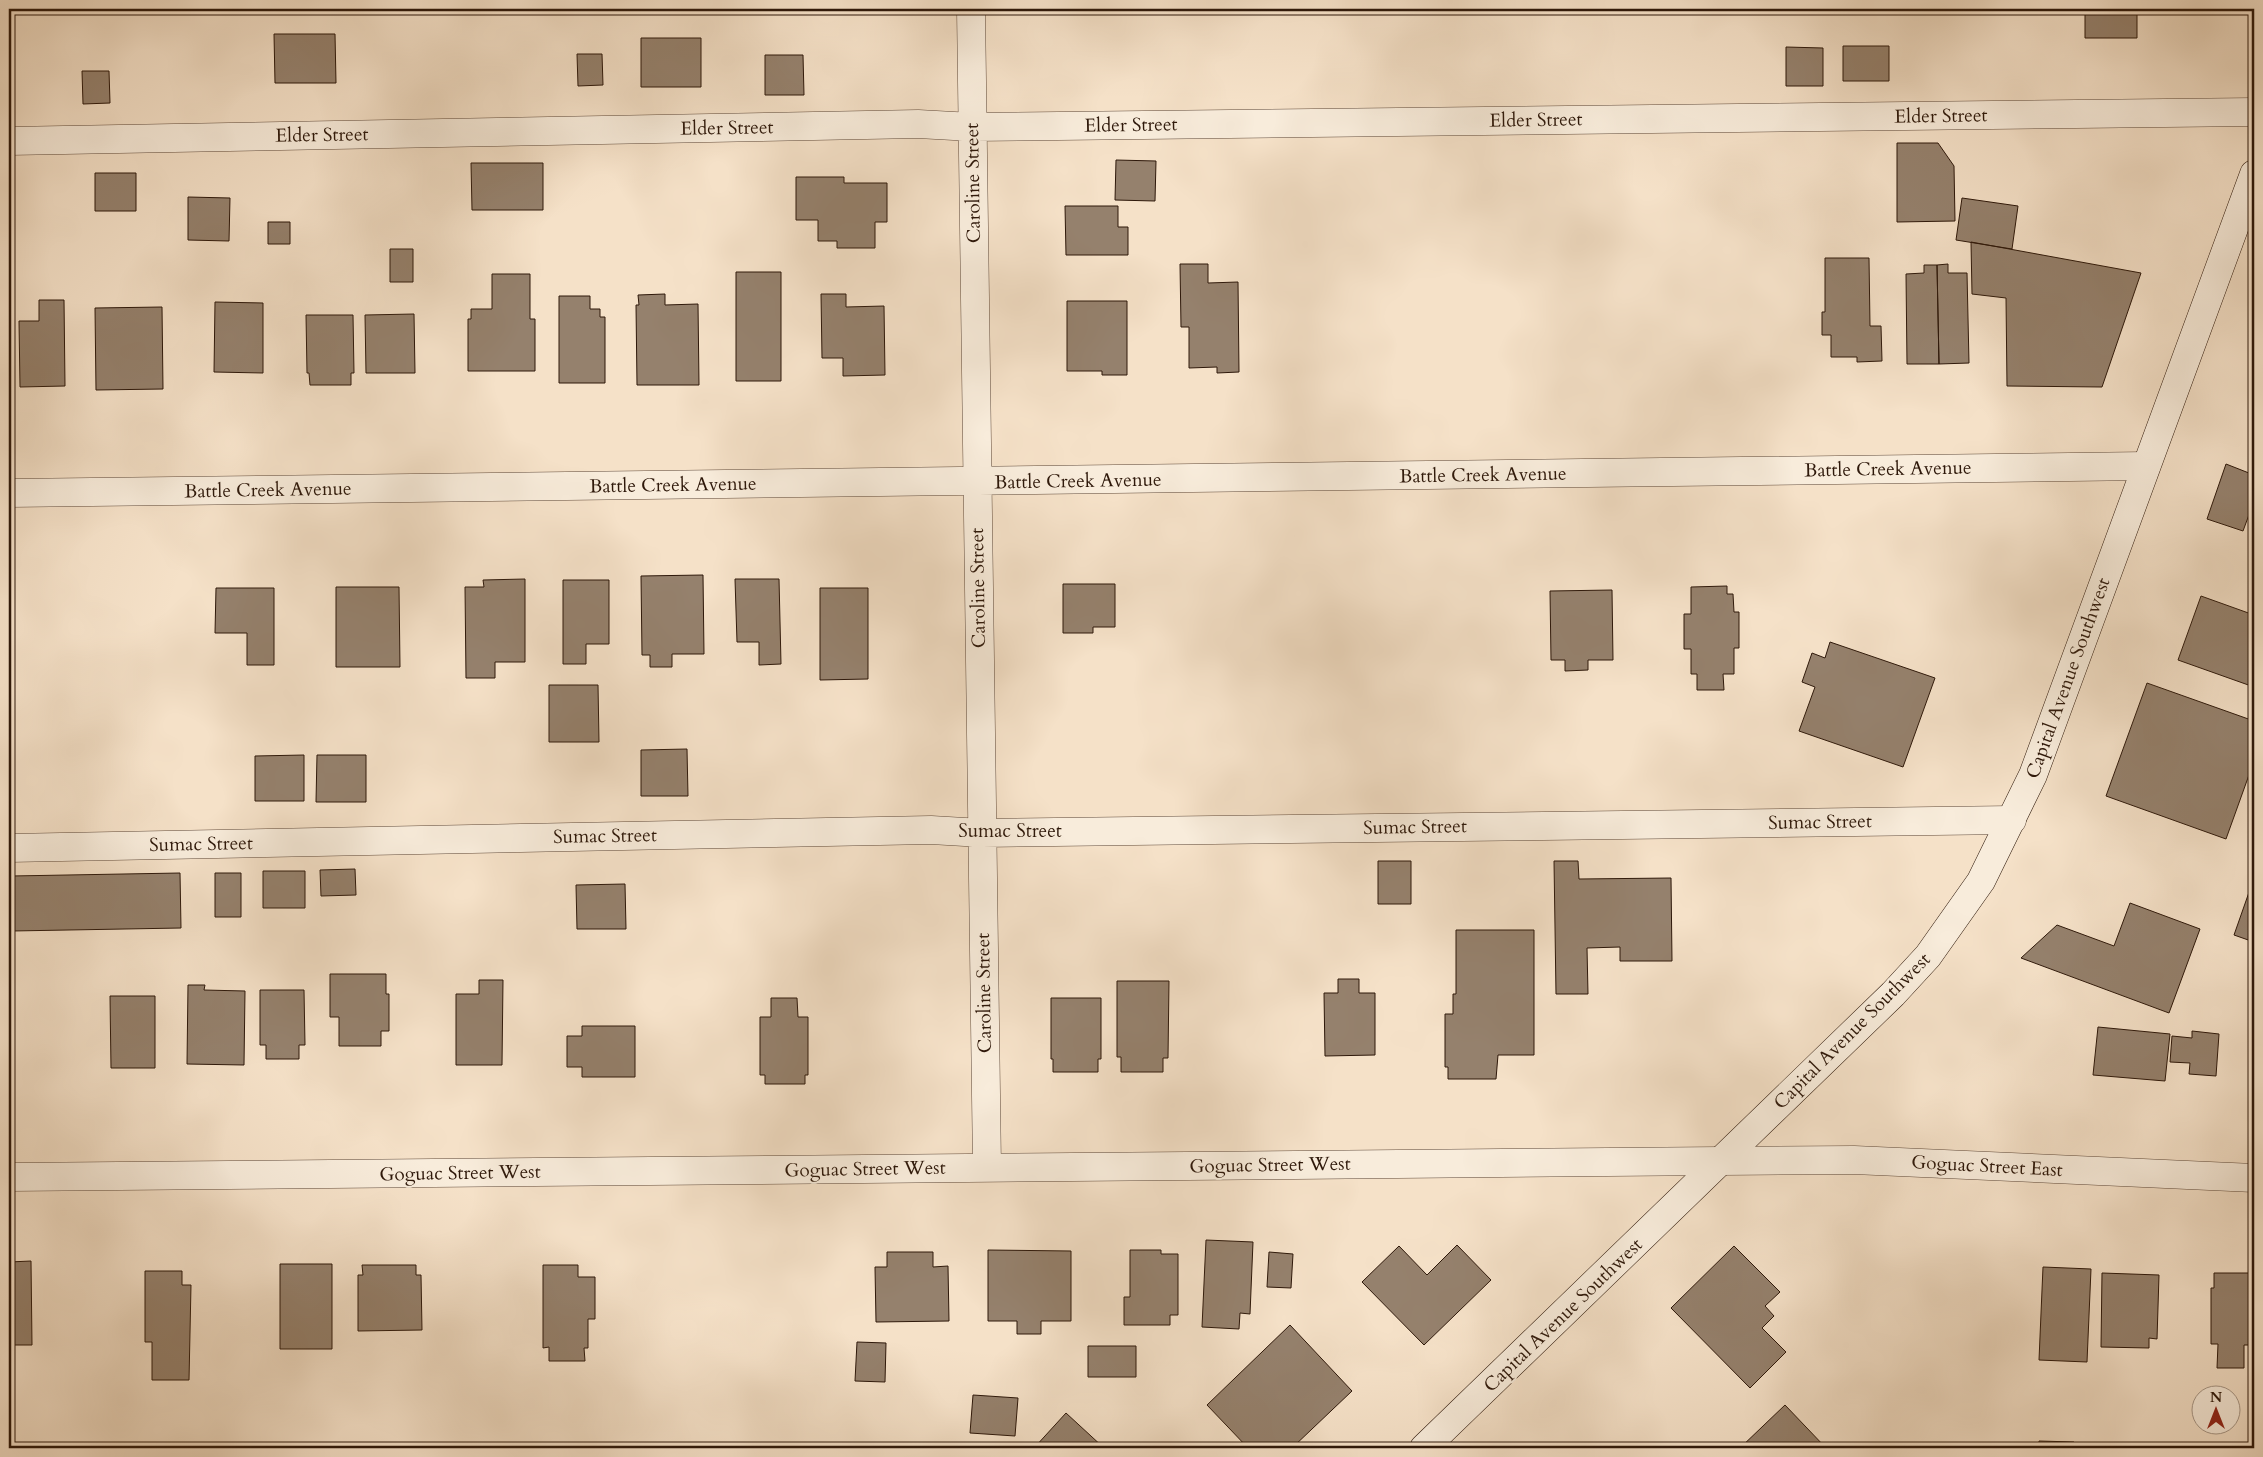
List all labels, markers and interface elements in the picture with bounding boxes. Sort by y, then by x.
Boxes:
street label: Elder Street [1894,102,1988,130]
street label: Elder Street [1489,106,1583,134]
street label: Elder Street [1084,111,1178,139]
street label: Elder Street [680,114,774,142]
street label: Elder Street [275,121,369,149]
street label: Caroline Street [959,123,987,243]
street label: Battle Creek Avenue [1804,455,1972,483]
street label: Battle Creek Avenue [1399,461,1567,489]
street label: Battle Creek Avenue [994,467,1162,495]
street label: Battle Creek Avenue [589,471,757,499]
street label: Battle Creek Avenue [184,476,352,504]
street label: Caroline Street [964,528,992,648]
street label: Capital Avenue Southwest [2020,574,2116,782]
street label: Sumac Street [1768,808,1872,836]
street label: Sumac Street [1363,813,1467,841]
street label: Sumac Street [958,818,1062,844]
street label: Sumac Street [553,822,657,850]
street label: Sumac Street [149,830,253,858]
street label: Caroline Street [970,933,998,1053]
street label: Capital Avenue Southwest [1768,947,1936,1115]
street label: Goguac Street East [1911,1149,2063,1183]
street label: Goguac Street West [1189,1151,1351,1179]
street label: Goguac Street West [784,1155,946,1183]
street label: Goguac Street West [379,1159,541,1187]
street label: Capital Avenue Southwest [1478,1232,1648,1398]
north arrow [2190,1384,2240,1434]
text: N [2210,1388,2222,1407]

